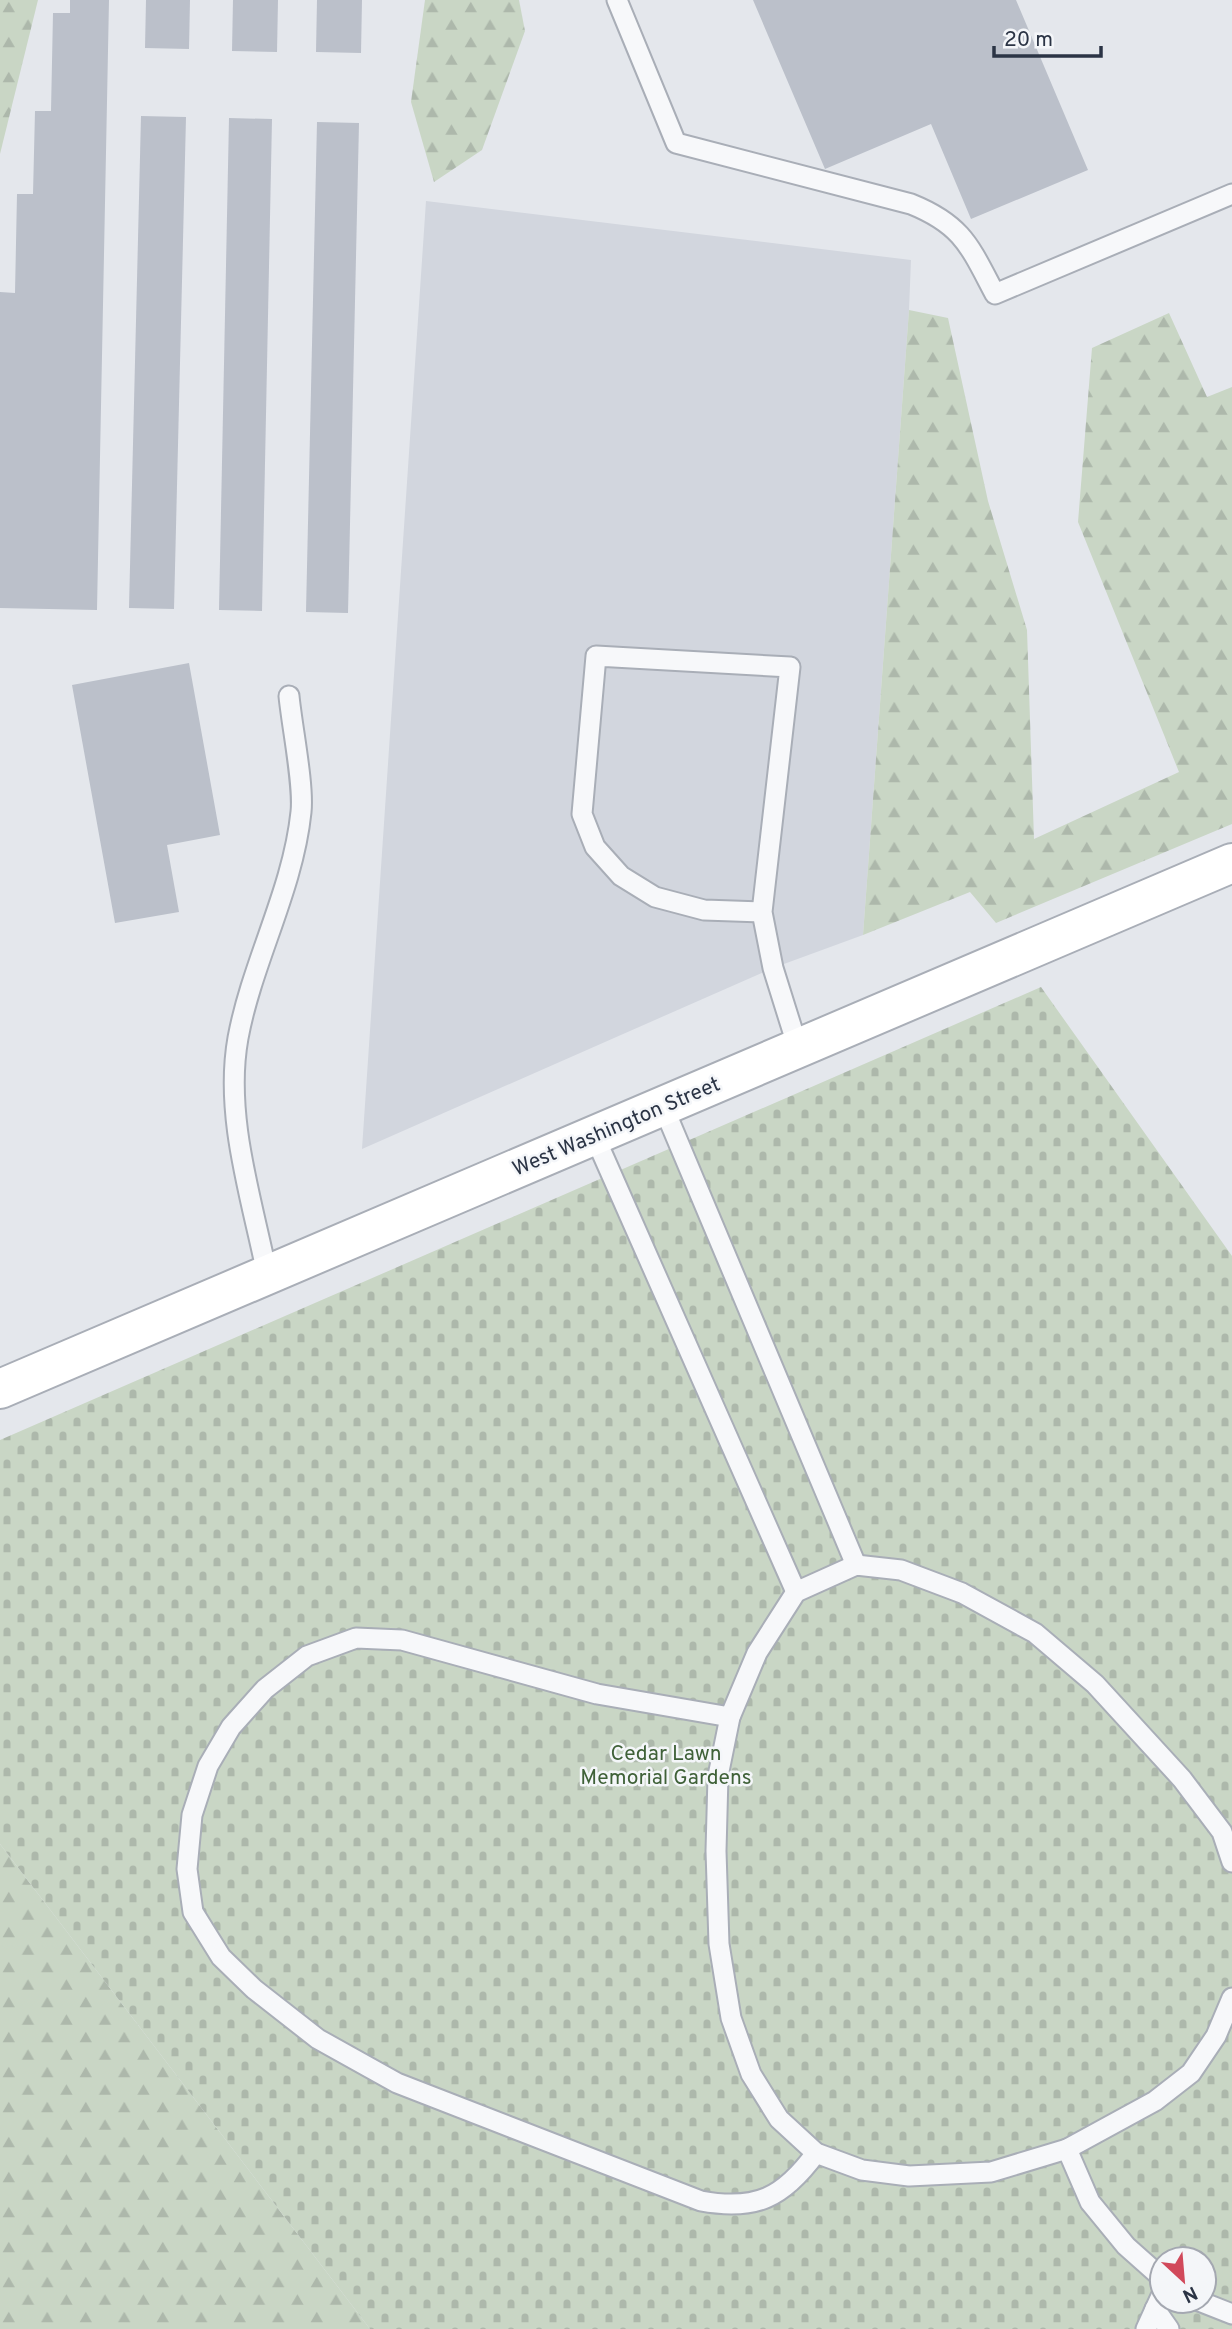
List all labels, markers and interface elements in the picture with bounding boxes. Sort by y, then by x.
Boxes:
scale bar [994,14,1101,58]
text: 20 m [1004,27,1053,54]
street label: West Washington Street [508,1071,725,1183]
park label: Cedar Lawn Memorial Gardens [580,1741,752,1792]
north arrow [1148,2245,1218,2315]
text: N [1178,2280,1201,2307]

